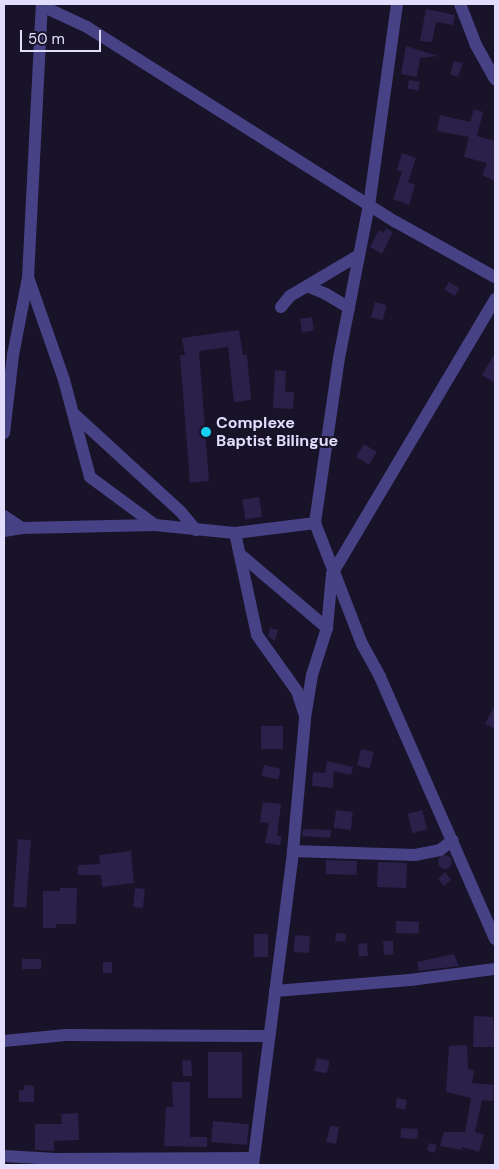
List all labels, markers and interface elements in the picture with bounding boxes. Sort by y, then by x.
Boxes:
scale bar [22,20,104,52]
text: 50 m [28,29,65,49]
place label: Complexe Baptist Bilingue [216,413,338,451]
marker: Complexe Baptist Bilingue [200,426,212,438]

